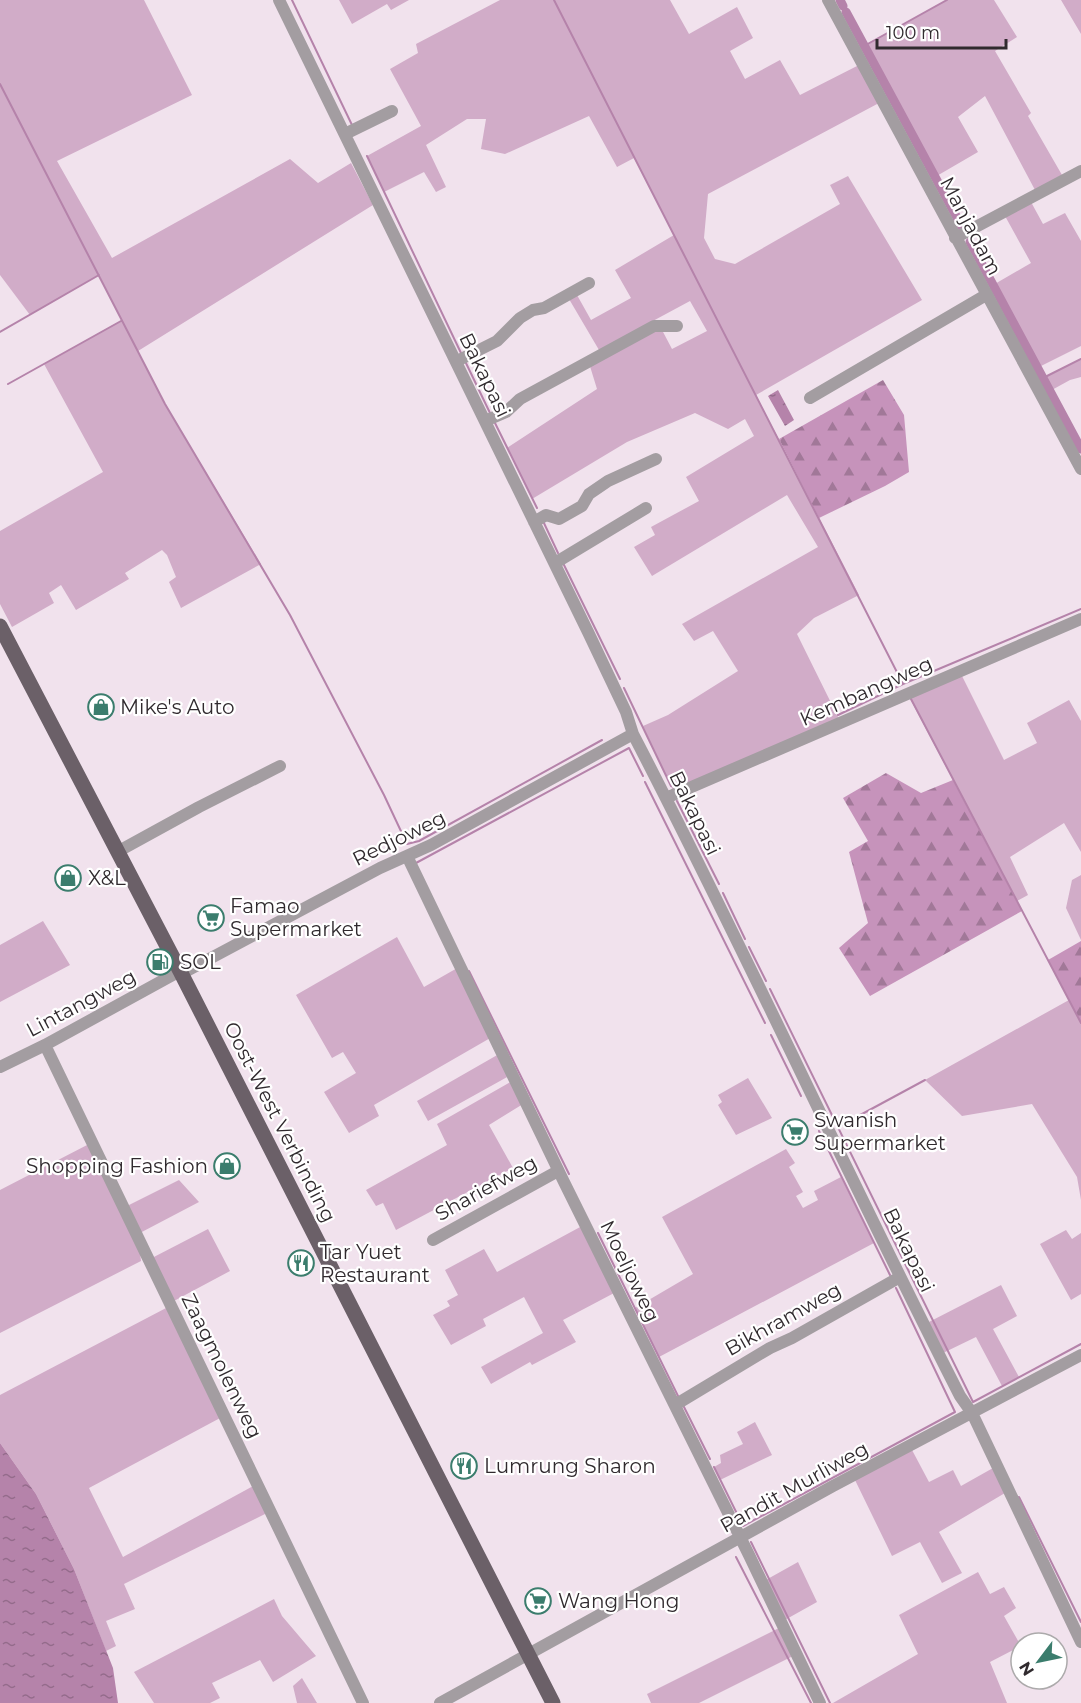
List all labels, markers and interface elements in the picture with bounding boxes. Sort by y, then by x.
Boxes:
scale bar [877,12,1006,50]
text: 100 m [886,22,940,44]
street label: Manjadam [935,173,1007,279]
street label: Bakapasi [454,329,516,421]
street label: Kembangweg [796,651,936,731]
shop icon: Mike's Auto [86,692,116,722]
place label: Mike's Auto [120,695,235,719]
street label: Bakapasi [664,767,726,859]
street label: Redjoweg [348,805,450,871]
shop icon: X&L [53,863,83,893]
place label: X&L [88,866,126,890]
place label: Famao Supermarket [230,894,362,941]
supermarket icon: Famao Supermarket [196,903,226,933]
fuel station icon: SOL [145,947,175,977]
place label: SOL [180,950,221,974]
street label: Lintangweg [22,964,140,1042]
street label: Oost-West Verbinding [219,1018,341,1226]
place label: Swanish Supermarket [814,1108,946,1155]
supermarket icon: Swanish Supermarket [780,1117,810,1147]
street label: Shariefweg [431,1150,541,1226]
shop icon: Shopping Fashion [212,1151,242,1181]
place label: Shopping Fashion [26,1154,208,1178]
street label: Bakapasi [878,1204,940,1296]
street label: Moeljoweg [595,1216,665,1326]
place label: Tar Yuet Restaurant [320,1240,430,1287]
restaurant icon: Tar Yuet Restaurant [286,1248,316,1278]
street label: Bikhramweg [721,1277,845,1361]
street label: Zaagmolenweg [177,1290,267,1442]
street label: Pandit Murliweg [716,1436,872,1538]
restaurant icon: Lumrung Sharon [449,1451,479,1481]
place label: Lumrung Sharon [484,1454,656,1478]
supermarket icon: Wang Hong [523,1586,553,1616]
place label: Wang Hong [558,1589,679,1613]
north arrow [1009,1631,1069,1691]
text: N [1015,1658,1038,1679]

